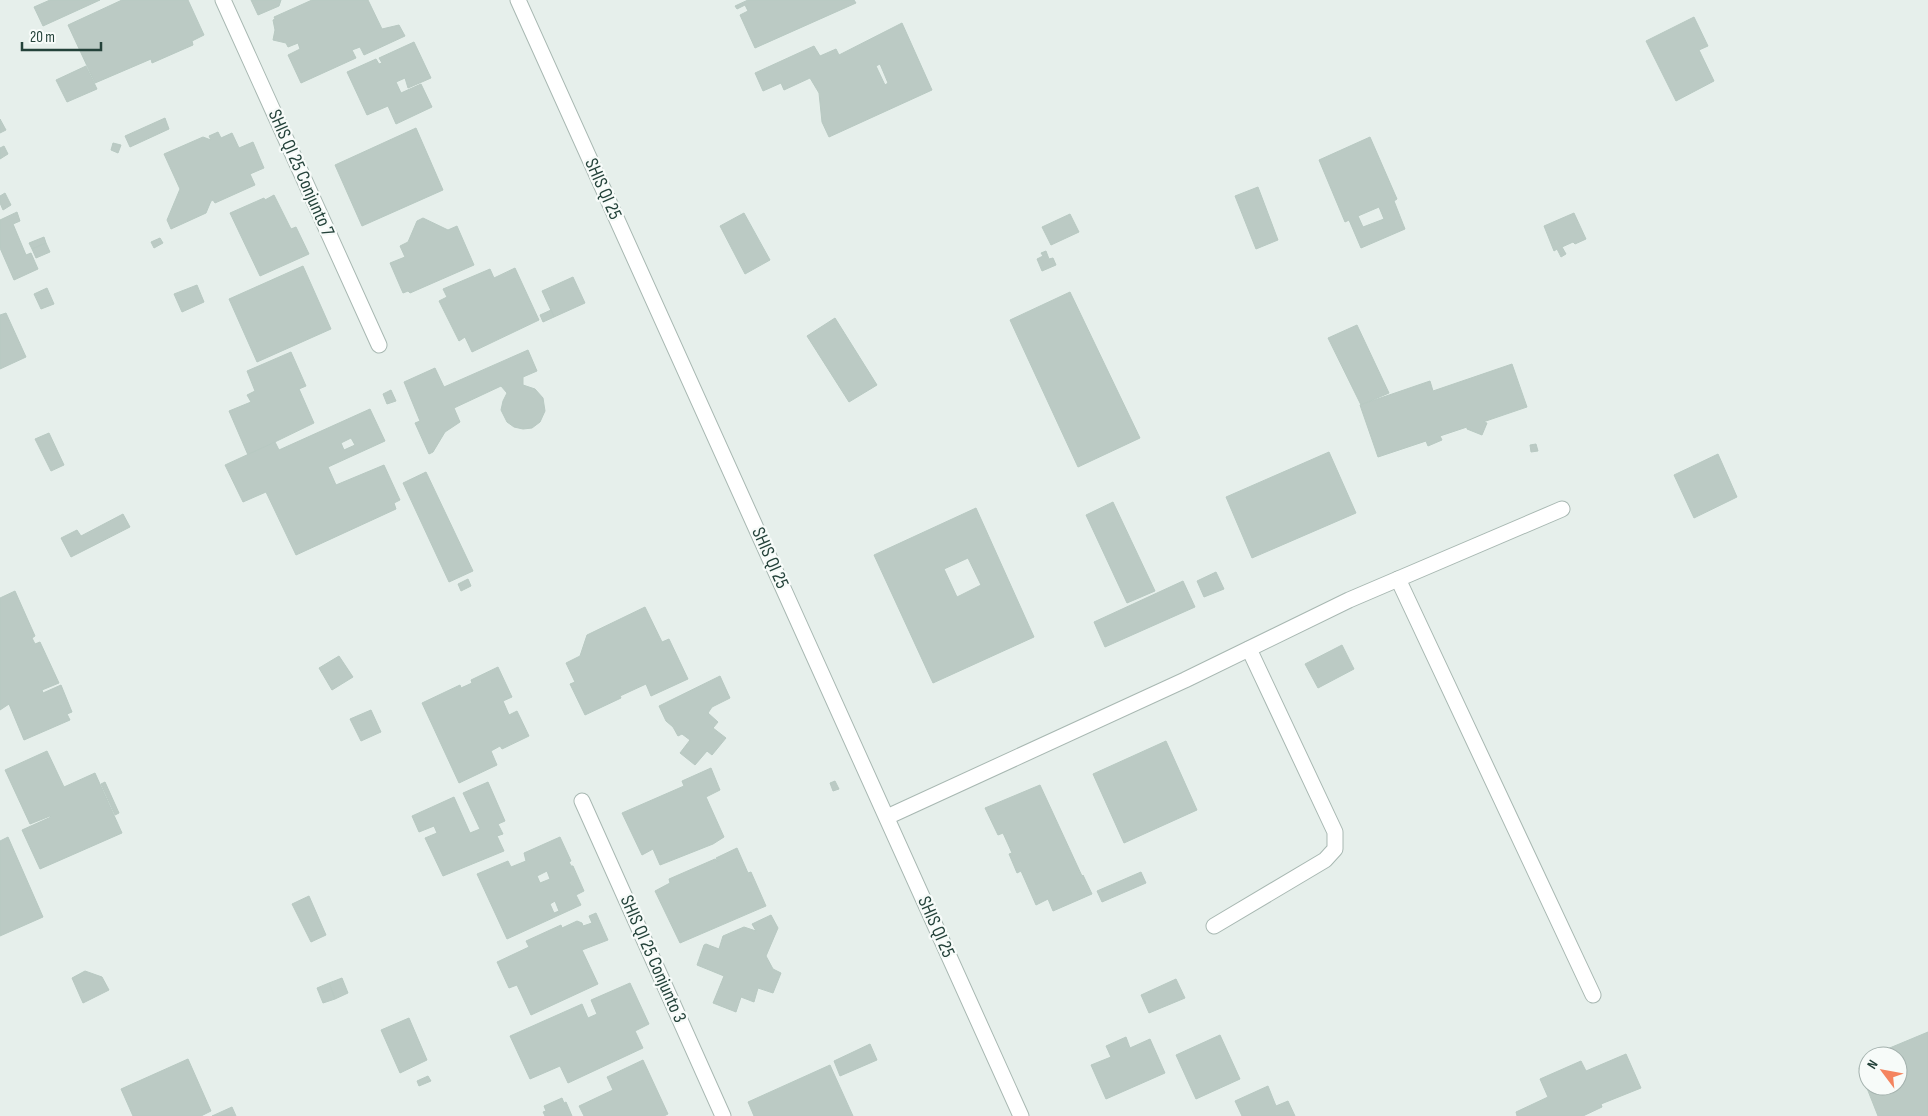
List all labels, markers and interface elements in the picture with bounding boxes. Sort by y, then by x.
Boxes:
scale bar [22,20,101,52]
text: 20 m [30,28,55,47]
street label: SHIS QI 25 Conjunto 7 [263,106,339,240]
street label: SHIS QI 25 [579,155,627,223]
street label: SHIS QI 25 [746,524,794,592]
street label: SHIS QI 25 Conjunto 3 [615,892,691,1026]
street label: SHIS QI 25 [912,893,960,961]
north arrow [1858,1046,1908,1096]
text: N [1863,1057,1882,1072]

